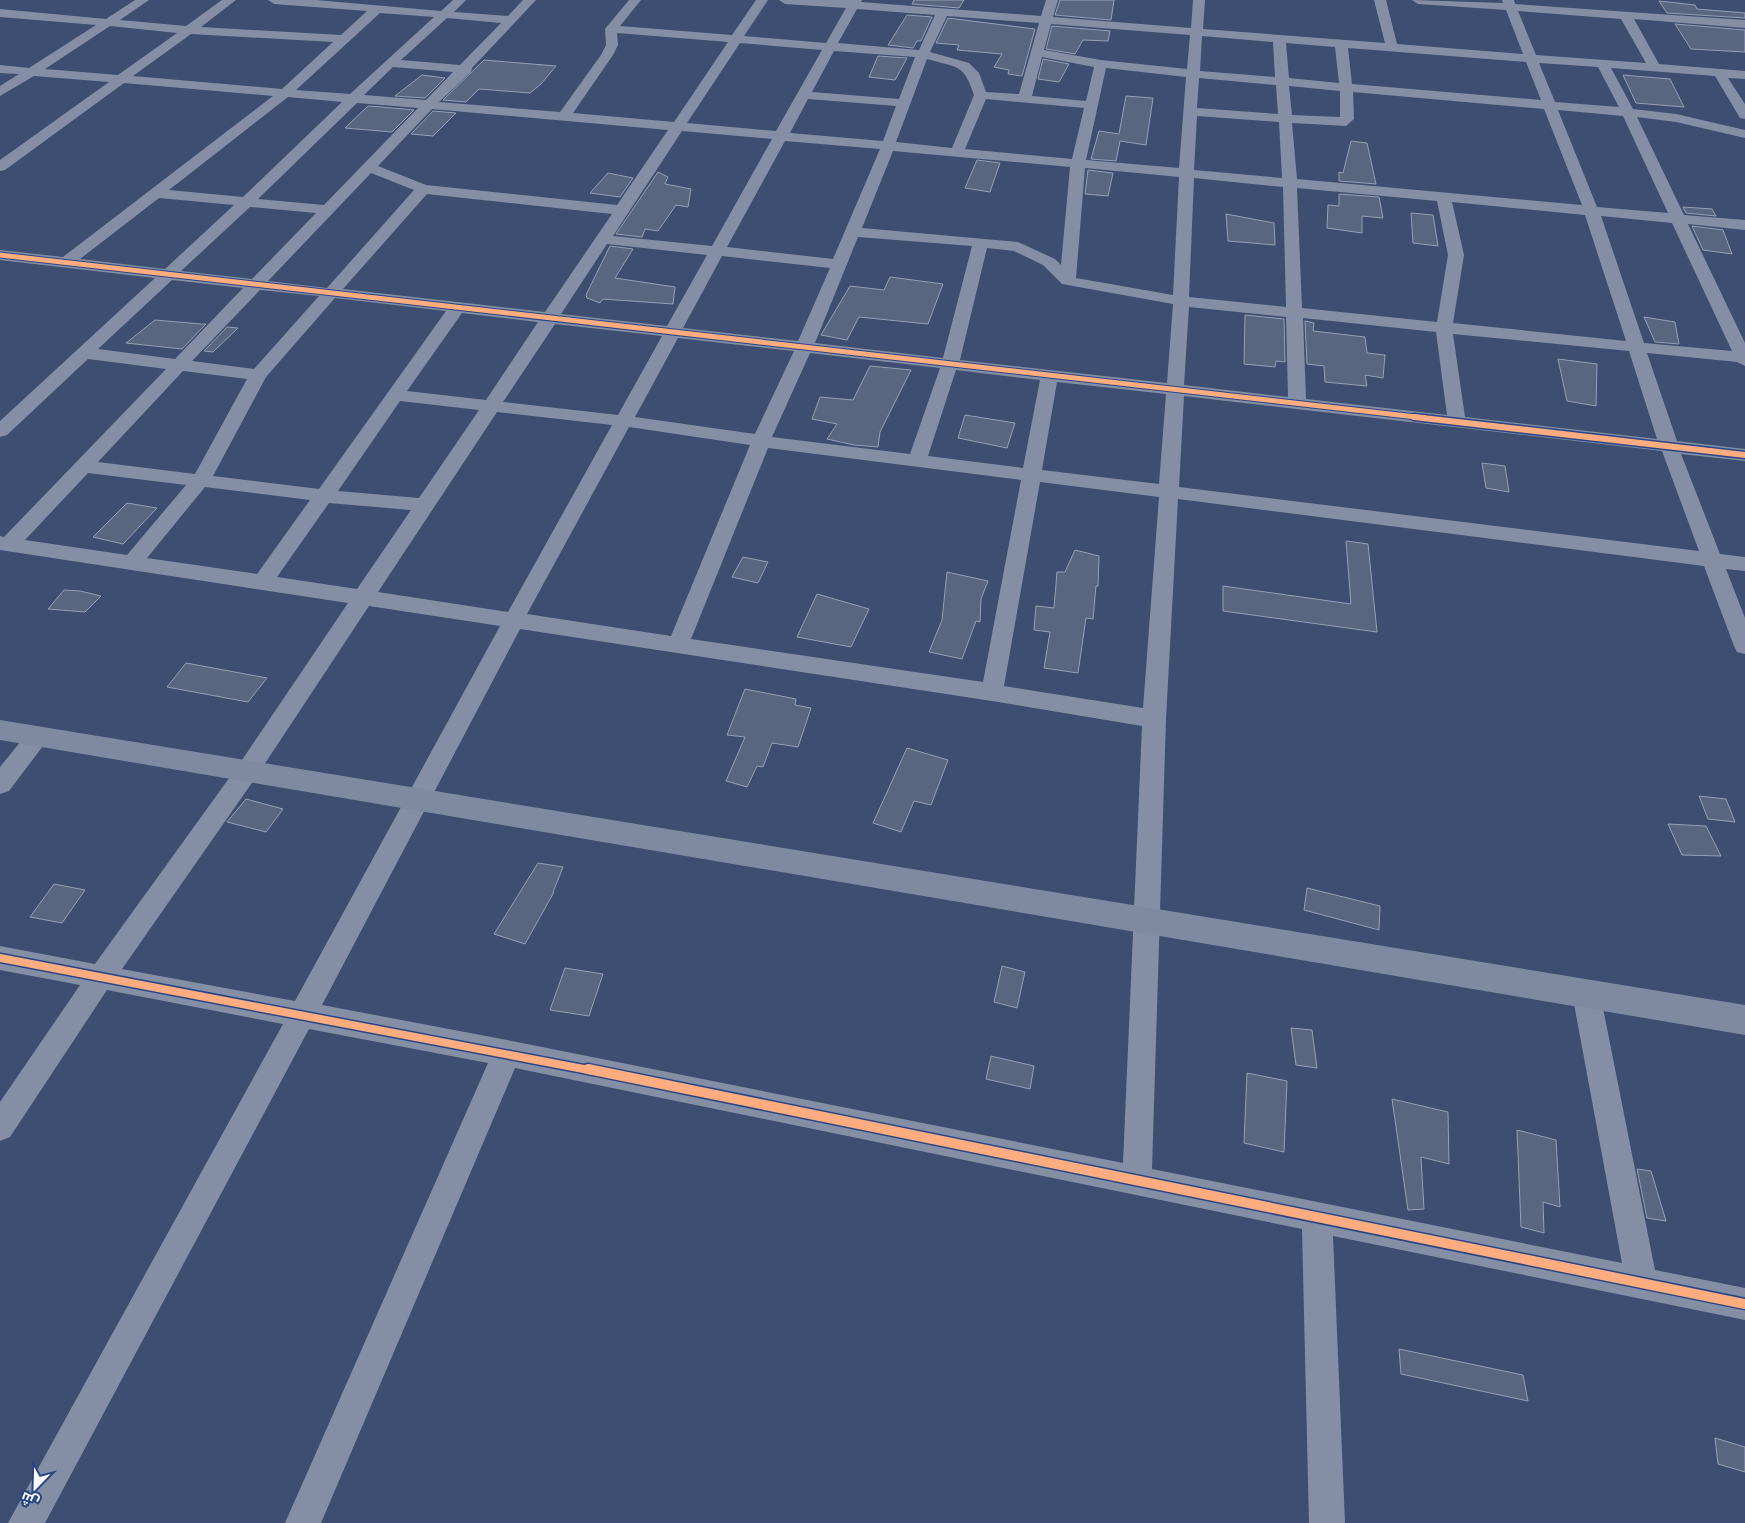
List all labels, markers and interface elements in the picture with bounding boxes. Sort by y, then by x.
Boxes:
north arrow [10,1463,60,1513]
text: ش [18,1488,42,1512]

